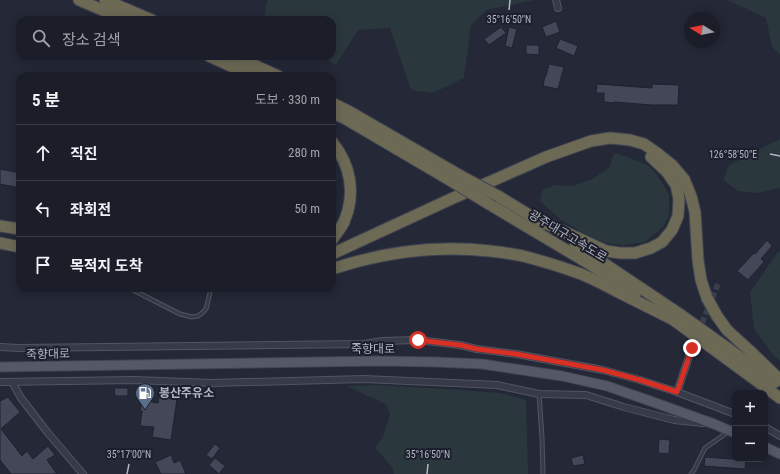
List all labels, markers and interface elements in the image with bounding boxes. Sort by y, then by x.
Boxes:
north arrow [684,12,720,48]
text: 35°16'50"N [487,14,531,25]
search box [16,16,336,60]
icon: search [30,27,52,49]
text: 장소 검색 [62,31,121,49]
text: 5 분 [32,90,60,110]
text: 도보 · 330 m [255,92,320,107]
icon: ahead [32,142,54,164]
text: 직진 [70,145,98,163]
text: 280 m [288,145,320,160]
text: 126°58'50"E [709,149,757,160]
icon: left [32,198,54,220]
text: 좌회전 [70,201,111,219]
text: 50 m [294,201,320,216]
street label: 광주대구고속도로 [527,207,609,265]
icon: arrive [32,254,54,276]
text: 목적지 도착 [70,257,142,275]
route start [409,331,427,349]
route end [683,339,701,357]
street label: 죽향대로 [351,342,395,356]
street label: 죽향대로 [26,347,70,361]
fuel station icon: 봉산주유소 [134,382,156,410]
place label: 봉산주유소 [159,386,214,400]
map controls [732,390,768,462]
button: + [732,390,768,426]
button: − [732,426,768,462]
text: 35°17'00"N [107,449,151,460]
text: 35°16'50"N [406,449,450,460]

